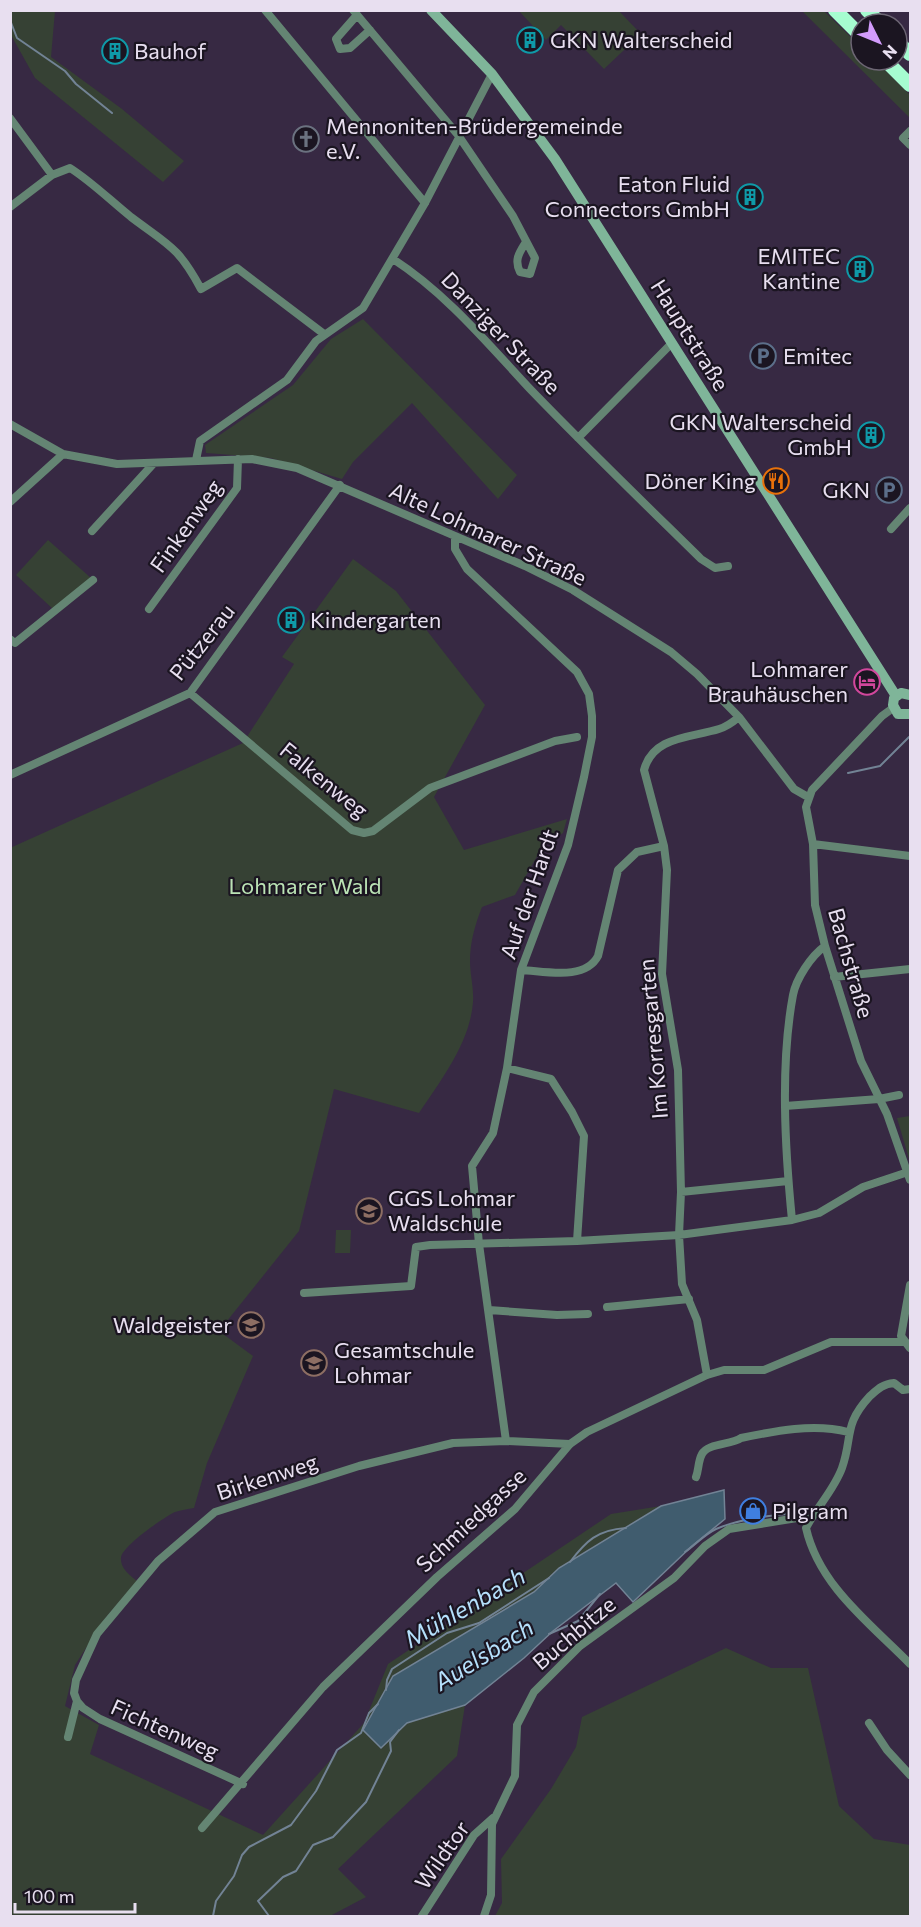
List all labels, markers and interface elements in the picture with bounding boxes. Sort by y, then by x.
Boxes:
north arrow [849,12,909,72]
building icon: GKN Walterscheid [515,25,545,55]
place label: GKN Walterscheid [550,26,732,53]
building icon: Bauhof [100,36,130,66]
place label: Bauhof [134,37,207,64]
text: N [879,42,901,63]
place label: Mennoniten-Brüdergemeinde e.V. [326,112,623,164]
church icon: Mennoniten-Brüdergemeinde e.V. [291,124,321,154]
place label: Eaton Fluid Connectors GmbH [545,170,730,222]
building icon: Eaton Fluid Connectors GmbH [735,182,765,212]
place label: EMITEC Kantine [758,242,840,294]
building icon: EMITEC Kantine [845,254,875,284]
street label: Danziger Straße [436,266,567,400]
street label: Hauptstraße [646,274,735,395]
parking icon: Emitec [748,341,778,371]
place label: Emitec [783,342,852,369]
place label: GKN Walterscheid GmbH [670,408,852,460]
building icon: GKN Walterscheid GmbH [856,420,886,450]
restaurant icon: Döner King [761,466,791,496]
place label: Döner King [644,467,756,494]
street label: Finkenweg [144,474,227,577]
parking icon: GKN [874,475,904,505]
street label: Alte Lohmarer Straße [385,476,591,591]
place label: GKN [823,476,870,503]
street label: Pützerau [163,598,240,685]
building icon: Kindergarten [276,605,306,635]
place label: Kindergarten [310,606,441,633]
place label: Lohmarer Brauhäuschen [707,655,848,707]
hotel icon: Lohmarer Brauhäuschen [852,667,882,697]
street label: Falkenweg [275,736,374,823]
street label: Auf der Hardt [494,825,563,962]
park label: Lohmarer Wald [228,872,382,899]
street label: Bachstraße [823,905,880,1021]
street label: Im Korresgarten [632,958,673,1120]
place label: GGS Lohmar Waldschule [388,1184,515,1236]
school or university icon: GGS Lohmar Waldschule [354,1196,384,1226]
school or university icon: Waldgeister [236,1310,266,1340]
place label: Waldgeister [113,1311,232,1338]
place label: Gesamtschule Lohmar [334,1336,474,1388]
school or university icon: Gesamtschule Lohmar [299,1348,329,1378]
street label: Birkenweg [213,1447,321,1506]
street label: Schmiedgasse [410,1462,531,1577]
shop icon: Pilgram [738,1496,768,1526]
place label: Pilgram [772,1497,848,1524]
water label: Mühlenbach [399,1560,530,1653]
street label: Buchbitze [527,1590,621,1675]
water label: Auelsbach [427,1612,538,1696]
street label: Fichtenweg [107,1693,223,1764]
street label: Wildtor [408,1815,475,1894]
scale bar [15,1876,135,1914]
text: 100 m [24,1885,74,1907]

